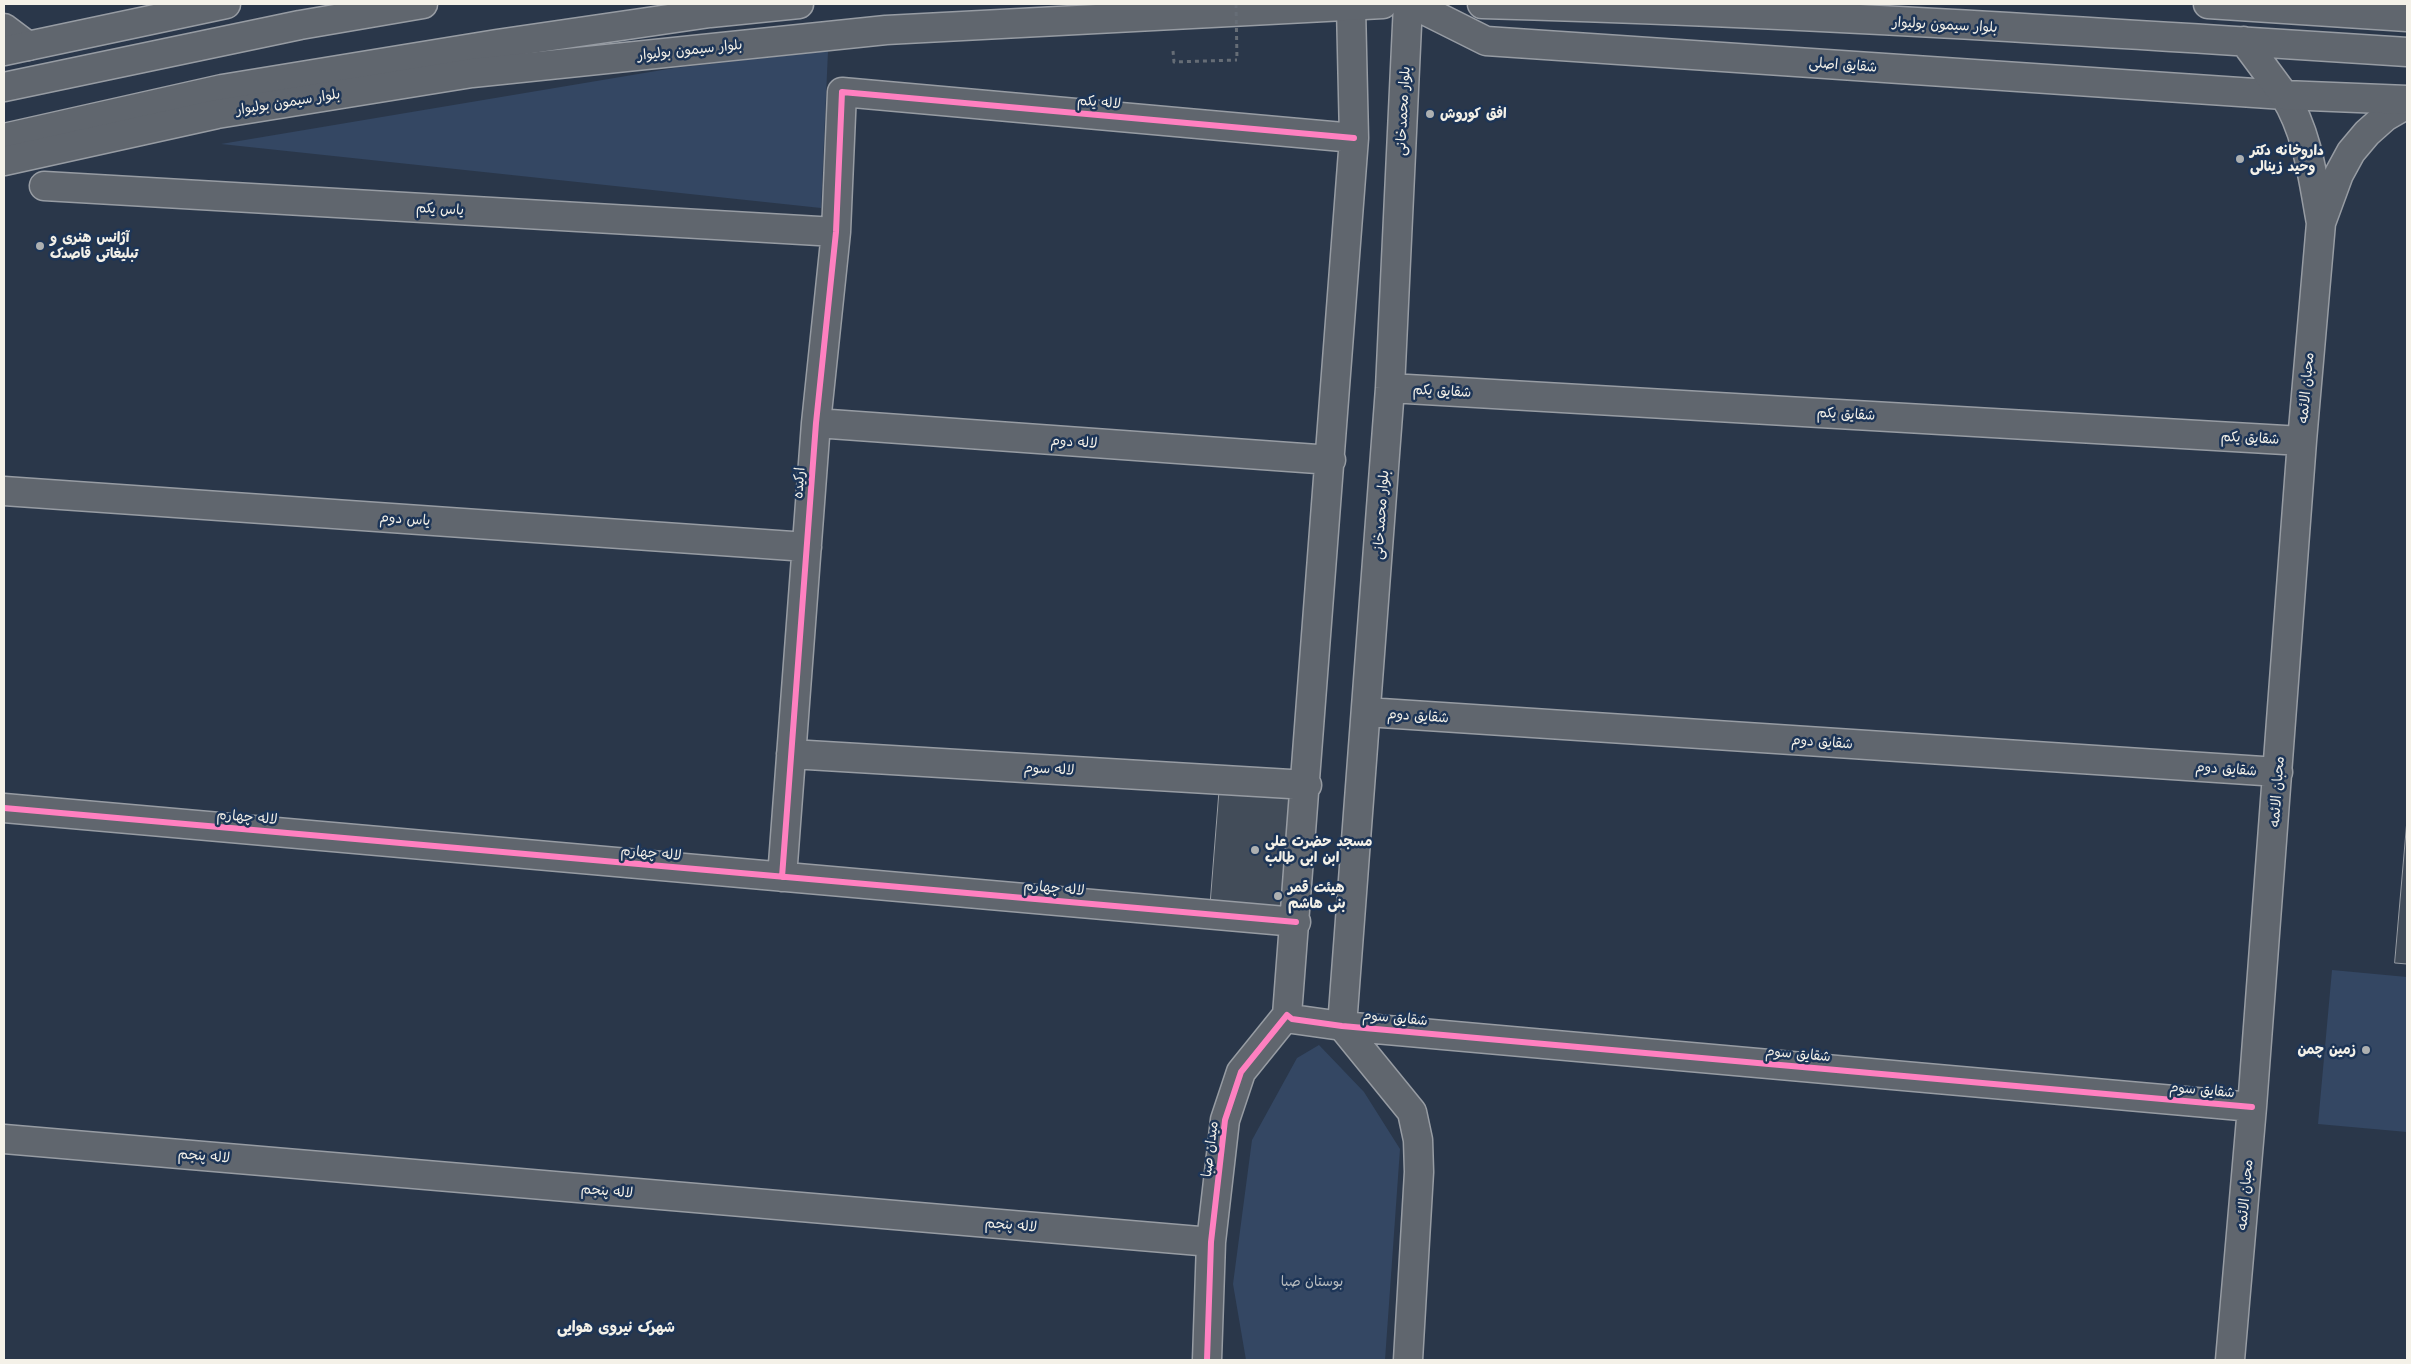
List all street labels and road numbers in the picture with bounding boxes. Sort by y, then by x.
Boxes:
street label: بلوار سیمون بولیوار [1892,14,1998,36]
street label: بلوار سیمون بولیوار [637,36,743,64]
street label: شقایق اصلی [1808,54,1878,76]
street label: بلوار محمدخانی [1392,66,1414,156]
street label: بلوار سیمون بولیوار [235,85,341,119]
street label: لاله یکم [1076,92,1122,112]
street label: یاس یکم [416,199,464,219]
street label: محبان الائمه [2295,352,2317,424]
street label: شقایق یکم [1412,381,1472,401]
street label: شقایق یکم [1816,404,1876,424]
street label: شقایق یکم [2220,428,2280,448]
street label: لاله دوم [1050,432,1098,452]
street label: ارکیده [790,467,808,499]
street label: بلوار محمدخانی [1369,470,1393,560]
street label: یاس دوم [379,509,431,529]
street label: شقایق دوم [1387,705,1449,727]
street label: شقایق دوم [1791,731,1853,753]
street label: محبان الائمه [2266,756,2288,828]
street label: شقایق دوم [2195,758,2257,780]
street label: لاله سوم [1023,759,1075,779]
street label: لاله چهارم [216,806,278,828]
street label: لاله چهارم [620,842,682,864]
street label: لاله چهارم [1023,877,1085,899]
street label: شقایق سوم [1362,1007,1428,1029]
street label: شقایق سوم [1765,1043,1831,1065]
street label: شقایق سوم [2169,1079,2235,1101]
street label: میدان صبا [1198,1120,1222,1178]
street label: لاله پنجم [177,1145,231,1167]
street label: محبان الائمه [2234,1159,2256,1231]
street label: لاله پنجم [580,1180,634,1202]
street label: لاله پنجم [984,1214,1038,1236]

